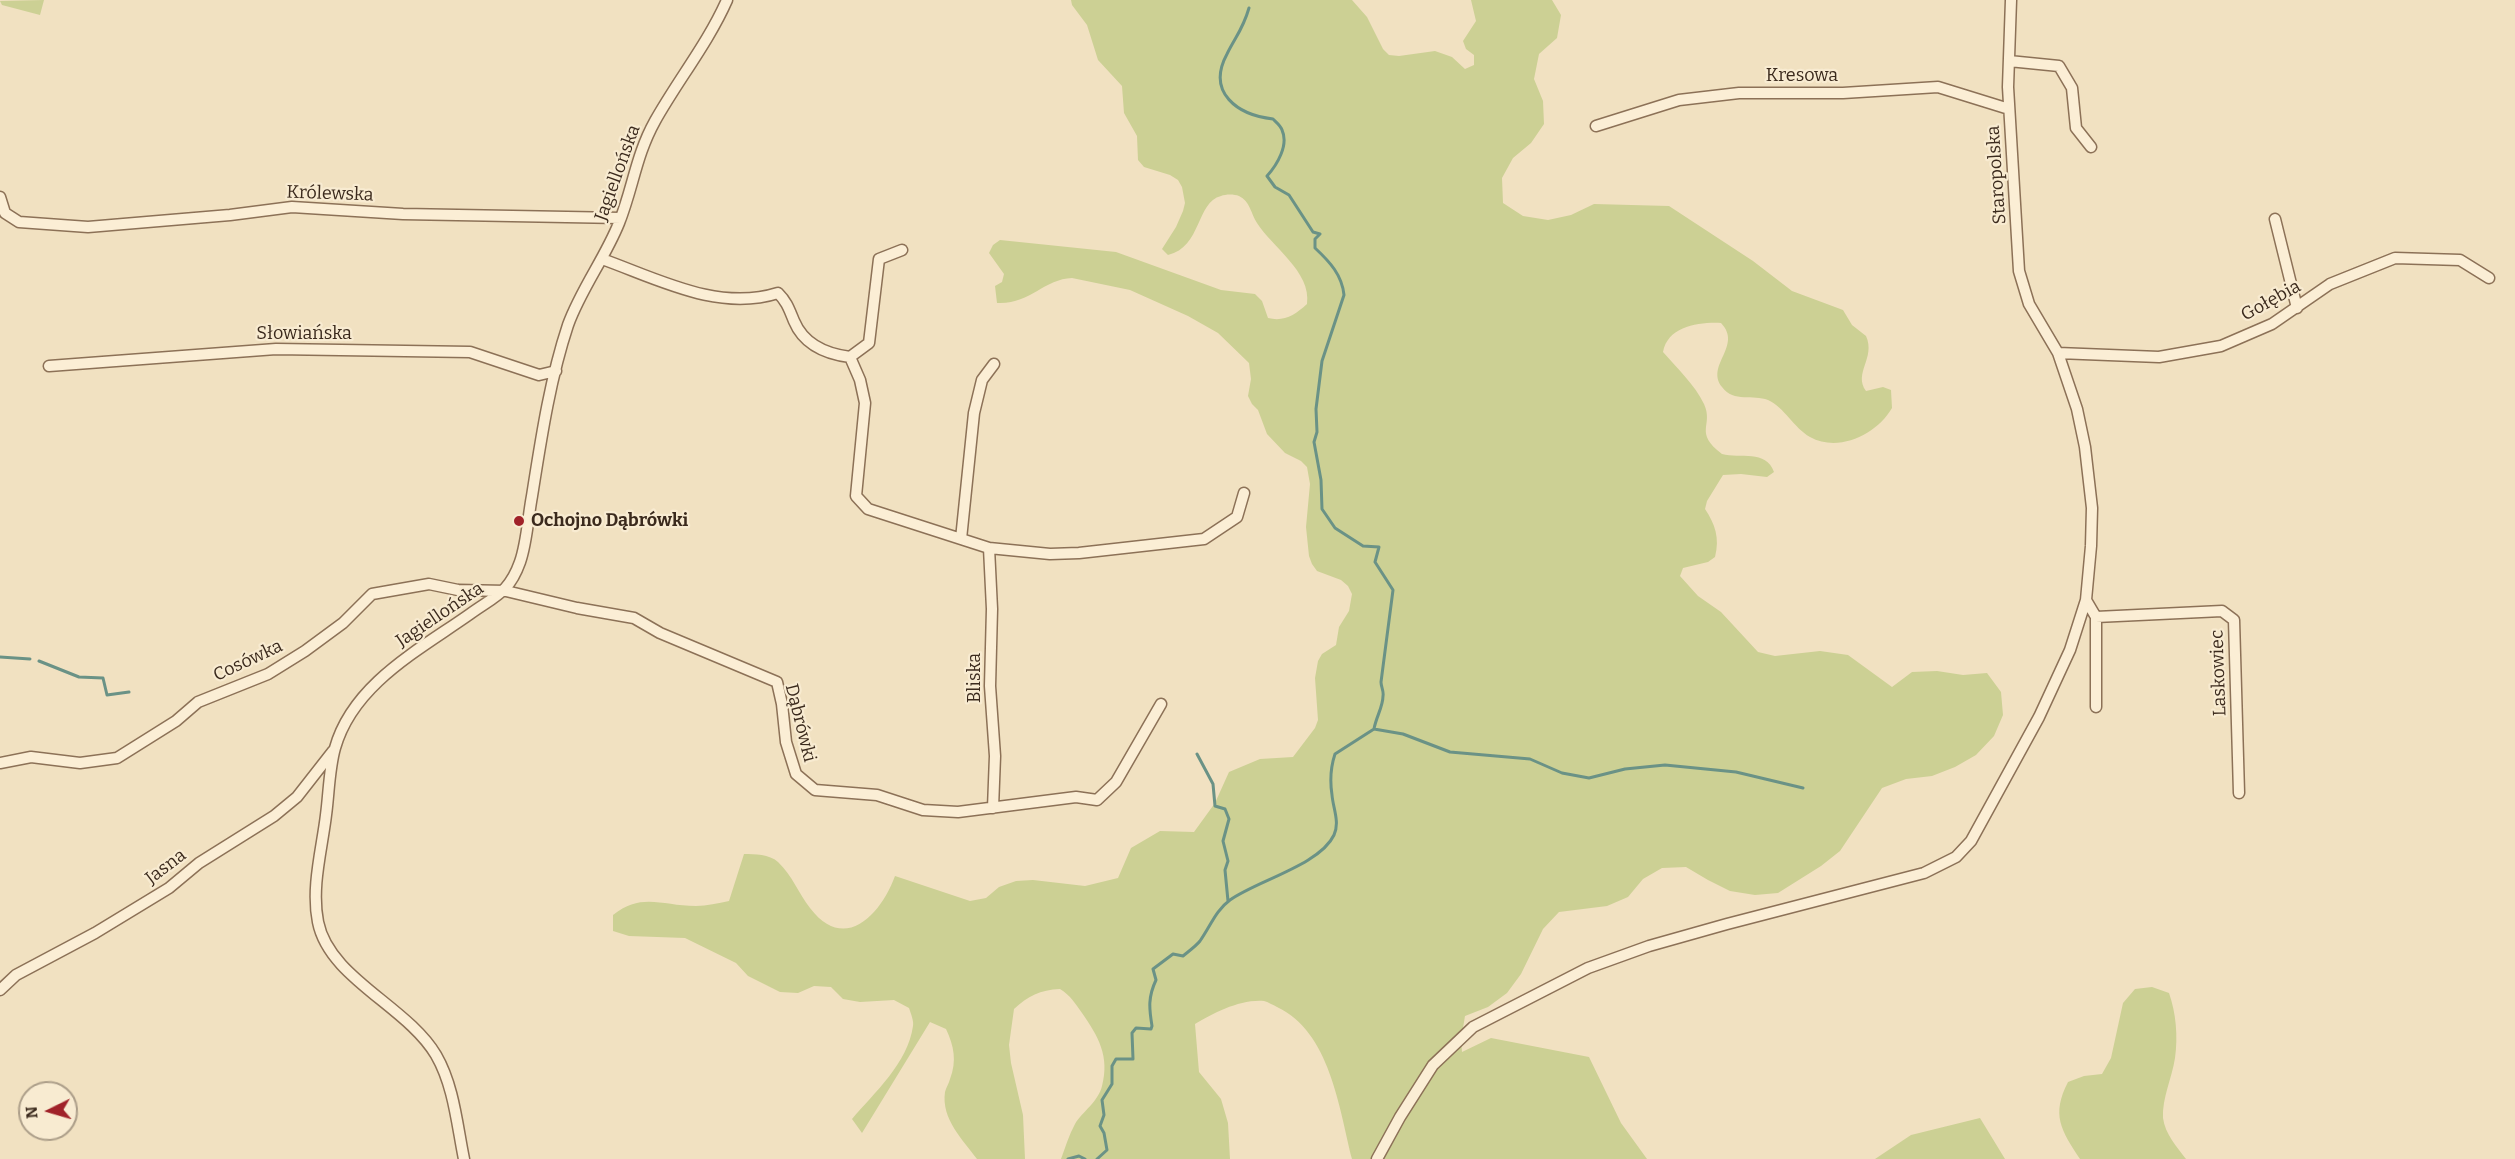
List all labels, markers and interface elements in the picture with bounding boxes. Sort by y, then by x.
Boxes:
street label: Kresowa [1766,65,1838,87]
street label: Jagiellońska [591,122,645,224]
street label: Staropolska [1983,125,2011,225]
street label: Królewska [286,182,374,206]
street label: Gołębia [2237,276,2305,326]
street label: Słowiańska [256,323,352,345]
place label: Ochojno Dąbrówki [531,510,688,532]
marker: Ochojno Dąbrówki [512,514,526,528]
street label: Jagiellońska [392,578,488,652]
street label: Laskowiec [2207,629,2231,717]
street label: Cosówka [210,636,286,686]
street label: Bliska [964,653,986,703]
street label: Dąbrówki [780,682,820,764]
street label: Jasna [141,845,191,889]
north arrow [18,1081,78,1141]
text: N [22,1105,42,1119]

